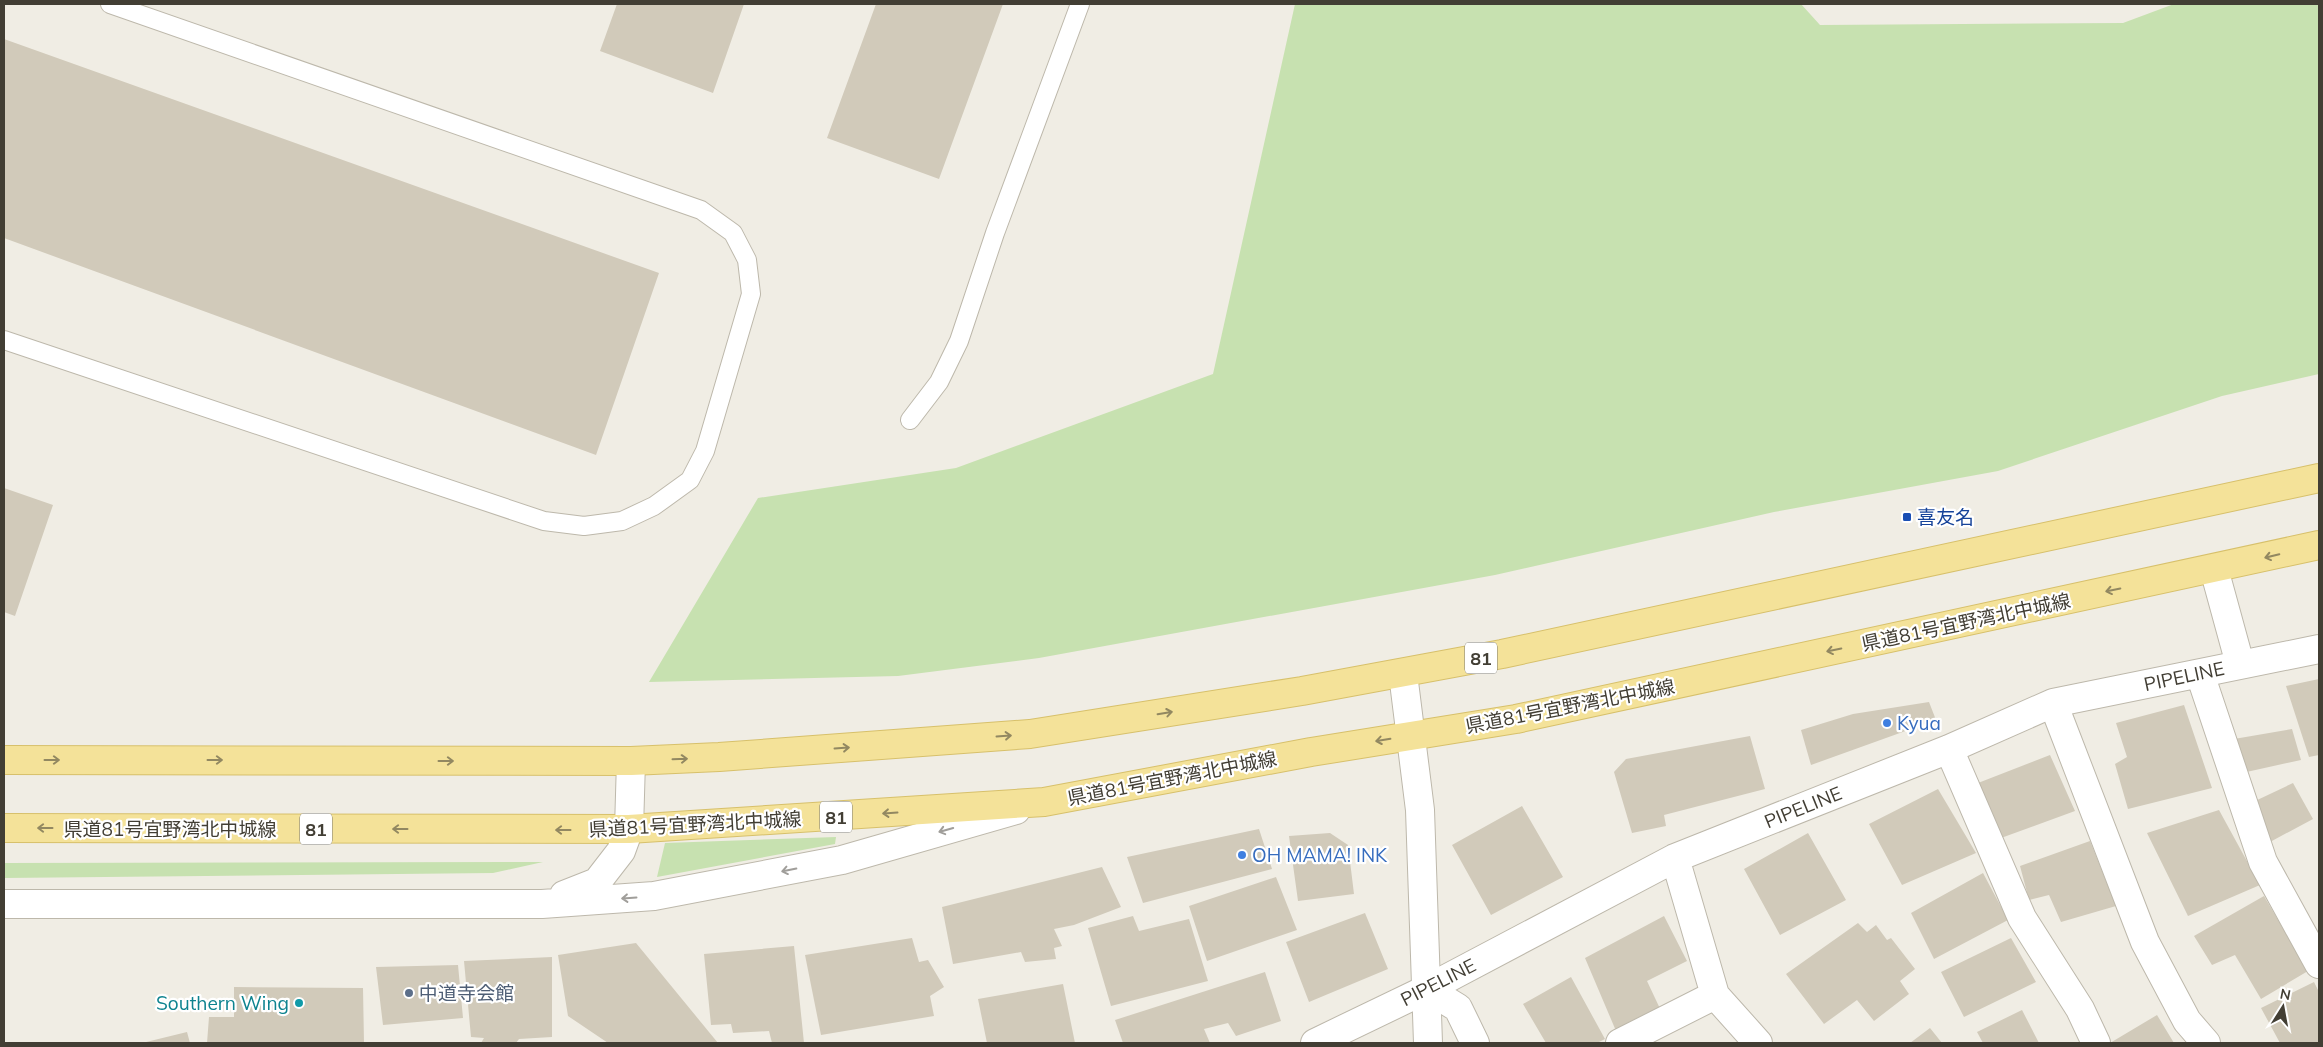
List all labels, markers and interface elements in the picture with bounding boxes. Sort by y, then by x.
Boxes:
place label: 喜友名 [1917,505,1974,529]
marker: 喜友名 [1901,511,1913,523]
one-way arrow [2264,552,2280,561]
one-way arrow [2105,586,2121,596]
street label: 県道81号宜野湾北中城線 [1859,588,2073,656]
road number: 81 [1465,642,1497,674]
one-way arrow [1827,646,1843,655]
street label: PIPELINE [2142,656,2226,696]
street label: 県道81号宜野湾北中城線 [1463,674,1677,738]
one-way arrow [1157,708,1173,718]
place label: Kyua [1897,711,1941,735]
marker: Kyua [1881,717,1893,729]
one-way arrow [996,732,1012,741]
one-way arrow [1376,736,1392,746]
one-way arrow [834,744,850,753]
street label: 県道81号宜野湾北中城線 [1065,746,1279,810]
one-way arrow [672,754,688,764]
one-way arrow [44,755,60,765]
one-way arrow [206,755,223,765]
one-way arrow [438,756,454,766]
street label: PIPELINE [1761,781,1845,833]
road number: 81 [820,802,852,832]
street label: 県道81号宜野湾北中城線 [588,806,802,842]
one-way arrow [883,808,899,818]
road number: 81 [300,814,332,844]
street label: 県道81号宜野湾北中城線 [64,817,276,841]
one-way arrow [37,823,54,833]
one-way arrow [392,824,408,834]
one-way arrow [555,825,571,835]
one-way arrow [939,826,955,835]
place label: OH MAMA! INK [1252,843,1388,867]
marker: OH MAMA! INK [1236,849,1248,861]
one-way arrow [781,866,797,875]
one-way arrow [621,893,637,902]
street label: PIPELINE [1396,953,1480,1011]
place label: 中道寺会館 [419,981,514,1005]
north arrow [2258,982,2308,1032]
text: N [2279,984,2292,1004]
marker: 中道寺会館 [403,987,415,999]
place label: Southern Wing [156,991,289,1015]
marker: Southern Wing [293,997,305,1009]

